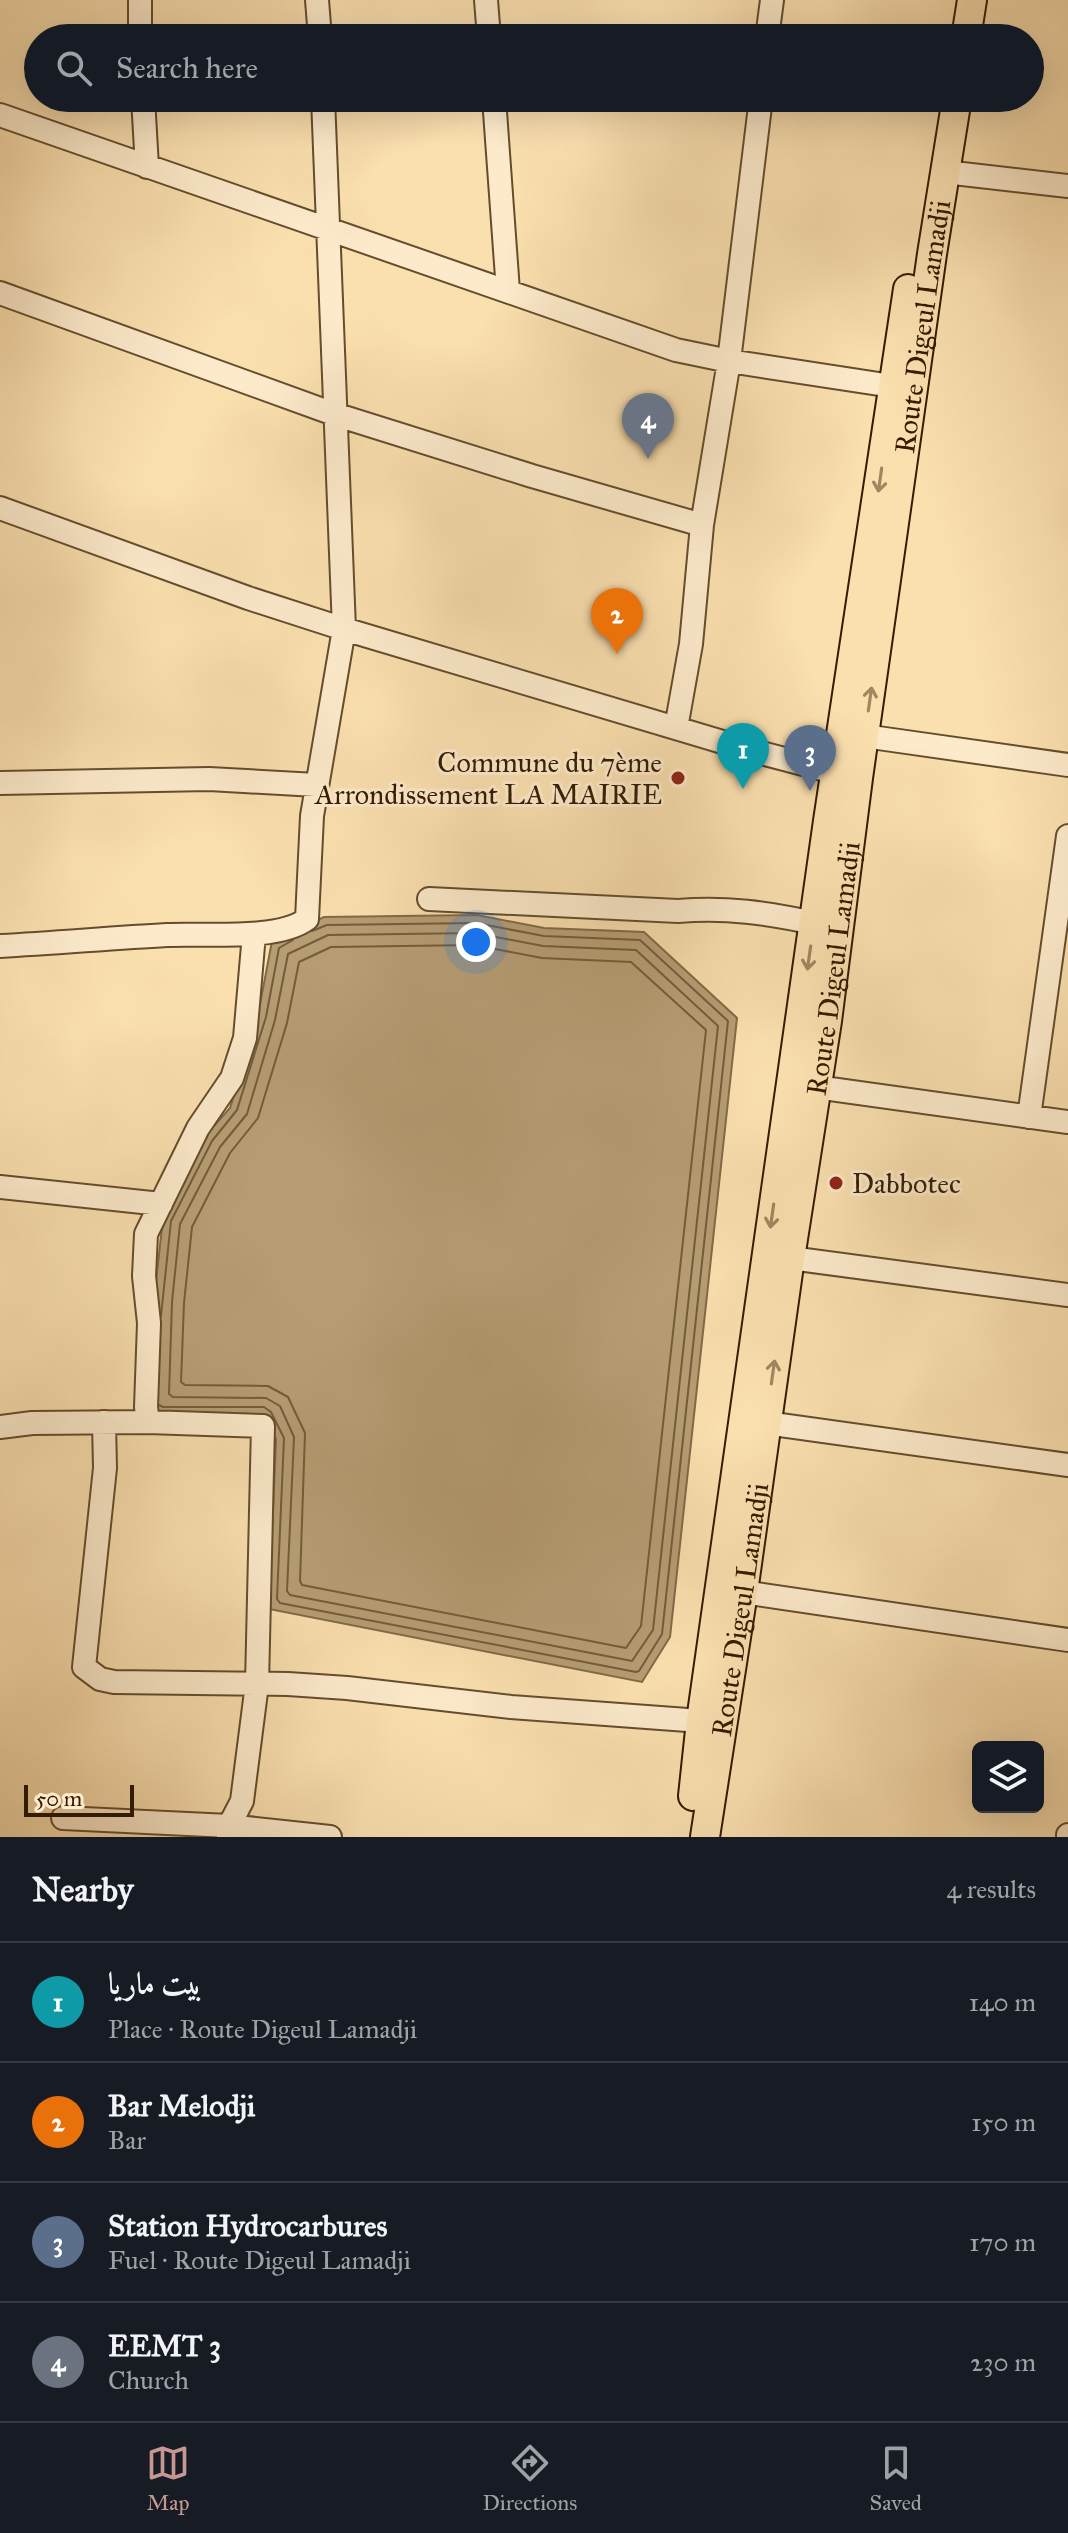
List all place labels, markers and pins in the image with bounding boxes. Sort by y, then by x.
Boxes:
pin: 4 [622,393,674,459]
pin: 2 [591,588,643,654]
pin: 1 [717,723,769,789]
pin: 3 [784,725,836,791]
place label: Commune du 7ème Arrondissement LA MAIRIE [314,745,662,812]
marker: Commune du 7ème Arrondissement LA MAIRIE [669,769,687,787]
place label: Dabbotec [852,1166,961,1201]
marker: Dabbotec [827,1174,845,1192]

